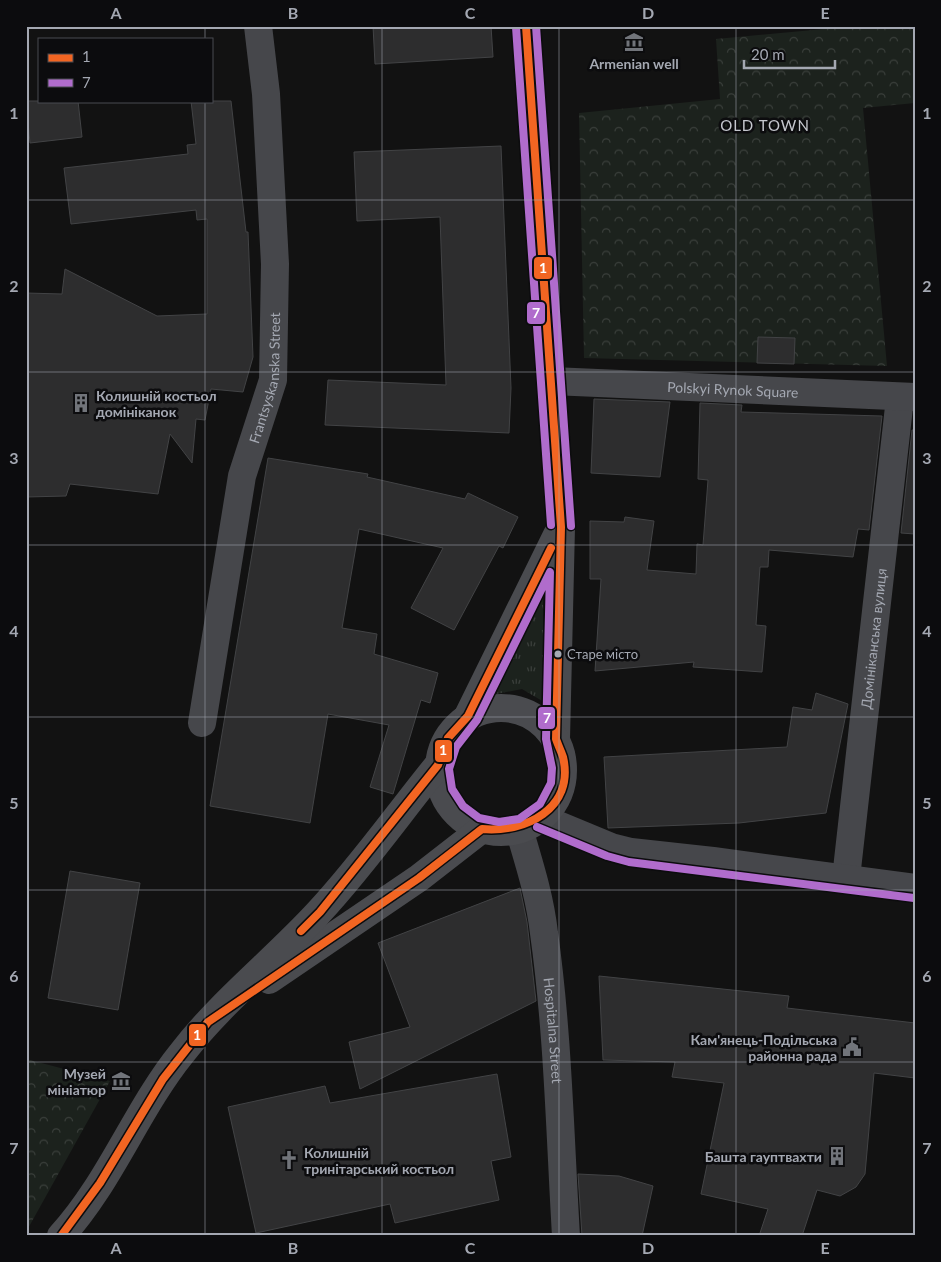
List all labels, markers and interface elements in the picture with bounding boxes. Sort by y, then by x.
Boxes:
text: A [109,3,122,22]
text: B [288,3,298,22]
text: C [465,3,476,22]
text: D [642,3,654,22]
text: E [820,3,830,22]
museum icon: Armenian well [623,31,645,53]
legend [38,38,212,102]
scale bar [744,38,835,70]
text: 20 m [751,45,785,63]
text: 1 [82,47,91,65]
place label: Armenian well [588,55,679,72]
text: 7 [82,73,91,91]
text: 1 [9,103,19,122]
text: 1 [922,103,932,122]
district label: OLD TOWN [720,116,810,134]
line badge: 1 [533,256,553,280]
text: 1 [539,259,547,276]
text: 2 [9,276,19,295]
text: 2 [922,276,932,295]
line badge: 7 [526,301,546,325]
text: 7 [532,304,540,321]
street label: Frantsyskanska Street [245,312,283,445]
street label: Polskyi Rynok Square [667,378,799,400]
place label: Колишній костьол домініканок [96,387,217,420]
building icon: Колишній костьол домініканок [70,392,92,414]
text: 3 [9,448,19,467]
text: 3 [922,448,932,467]
street label: Домініканська вулиця [857,567,889,710]
text: 4 [9,621,19,640]
text: 4 [922,621,932,640]
place label: Старе місто [567,646,638,662]
marker: Старе місто [553,649,563,659]
line badge: 7 [537,706,556,730]
text: 7 [543,709,551,726]
line badge: 1 [434,739,453,763]
text: 1 [439,741,447,758]
text: 5 [9,793,19,812]
text: 5 [922,793,932,812]
text: 6 [9,966,19,985]
text: 6 [922,966,932,985]
street label: Hospitalna Street [541,977,566,1084]
line badge: 1 [188,1023,207,1047]
text: 1 [193,1026,201,1043]
place label: Кам'янець-Подільська районна рада [690,1031,837,1064]
public building icon: Кам'янець-Подільська районна рада [841,1036,863,1058]
place label: Музей мініатюр [48,1065,106,1098]
museum icon: Музей мініатюр [110,1070,132,1092]
text: 7 [9,1138,19,1157]
text: 7 [922,1138,932,1157]
place label: Колишній тринітарський костьол [304,1144,454,1177]
building icon: Башта гауптвахти [826,1145,848,1167]
place label: Башта гауптвахти [705,1148,822,1165]
church icon: Колишній тринітарський костьол [278,1149,300,1171]
text: A [109,1238,122,1257]
text: B [288,1238,298,1257]
text: C [465,1238,476,1257]
text: D [642,1238,654,1257]
text: E [820,1238,830,1257]

